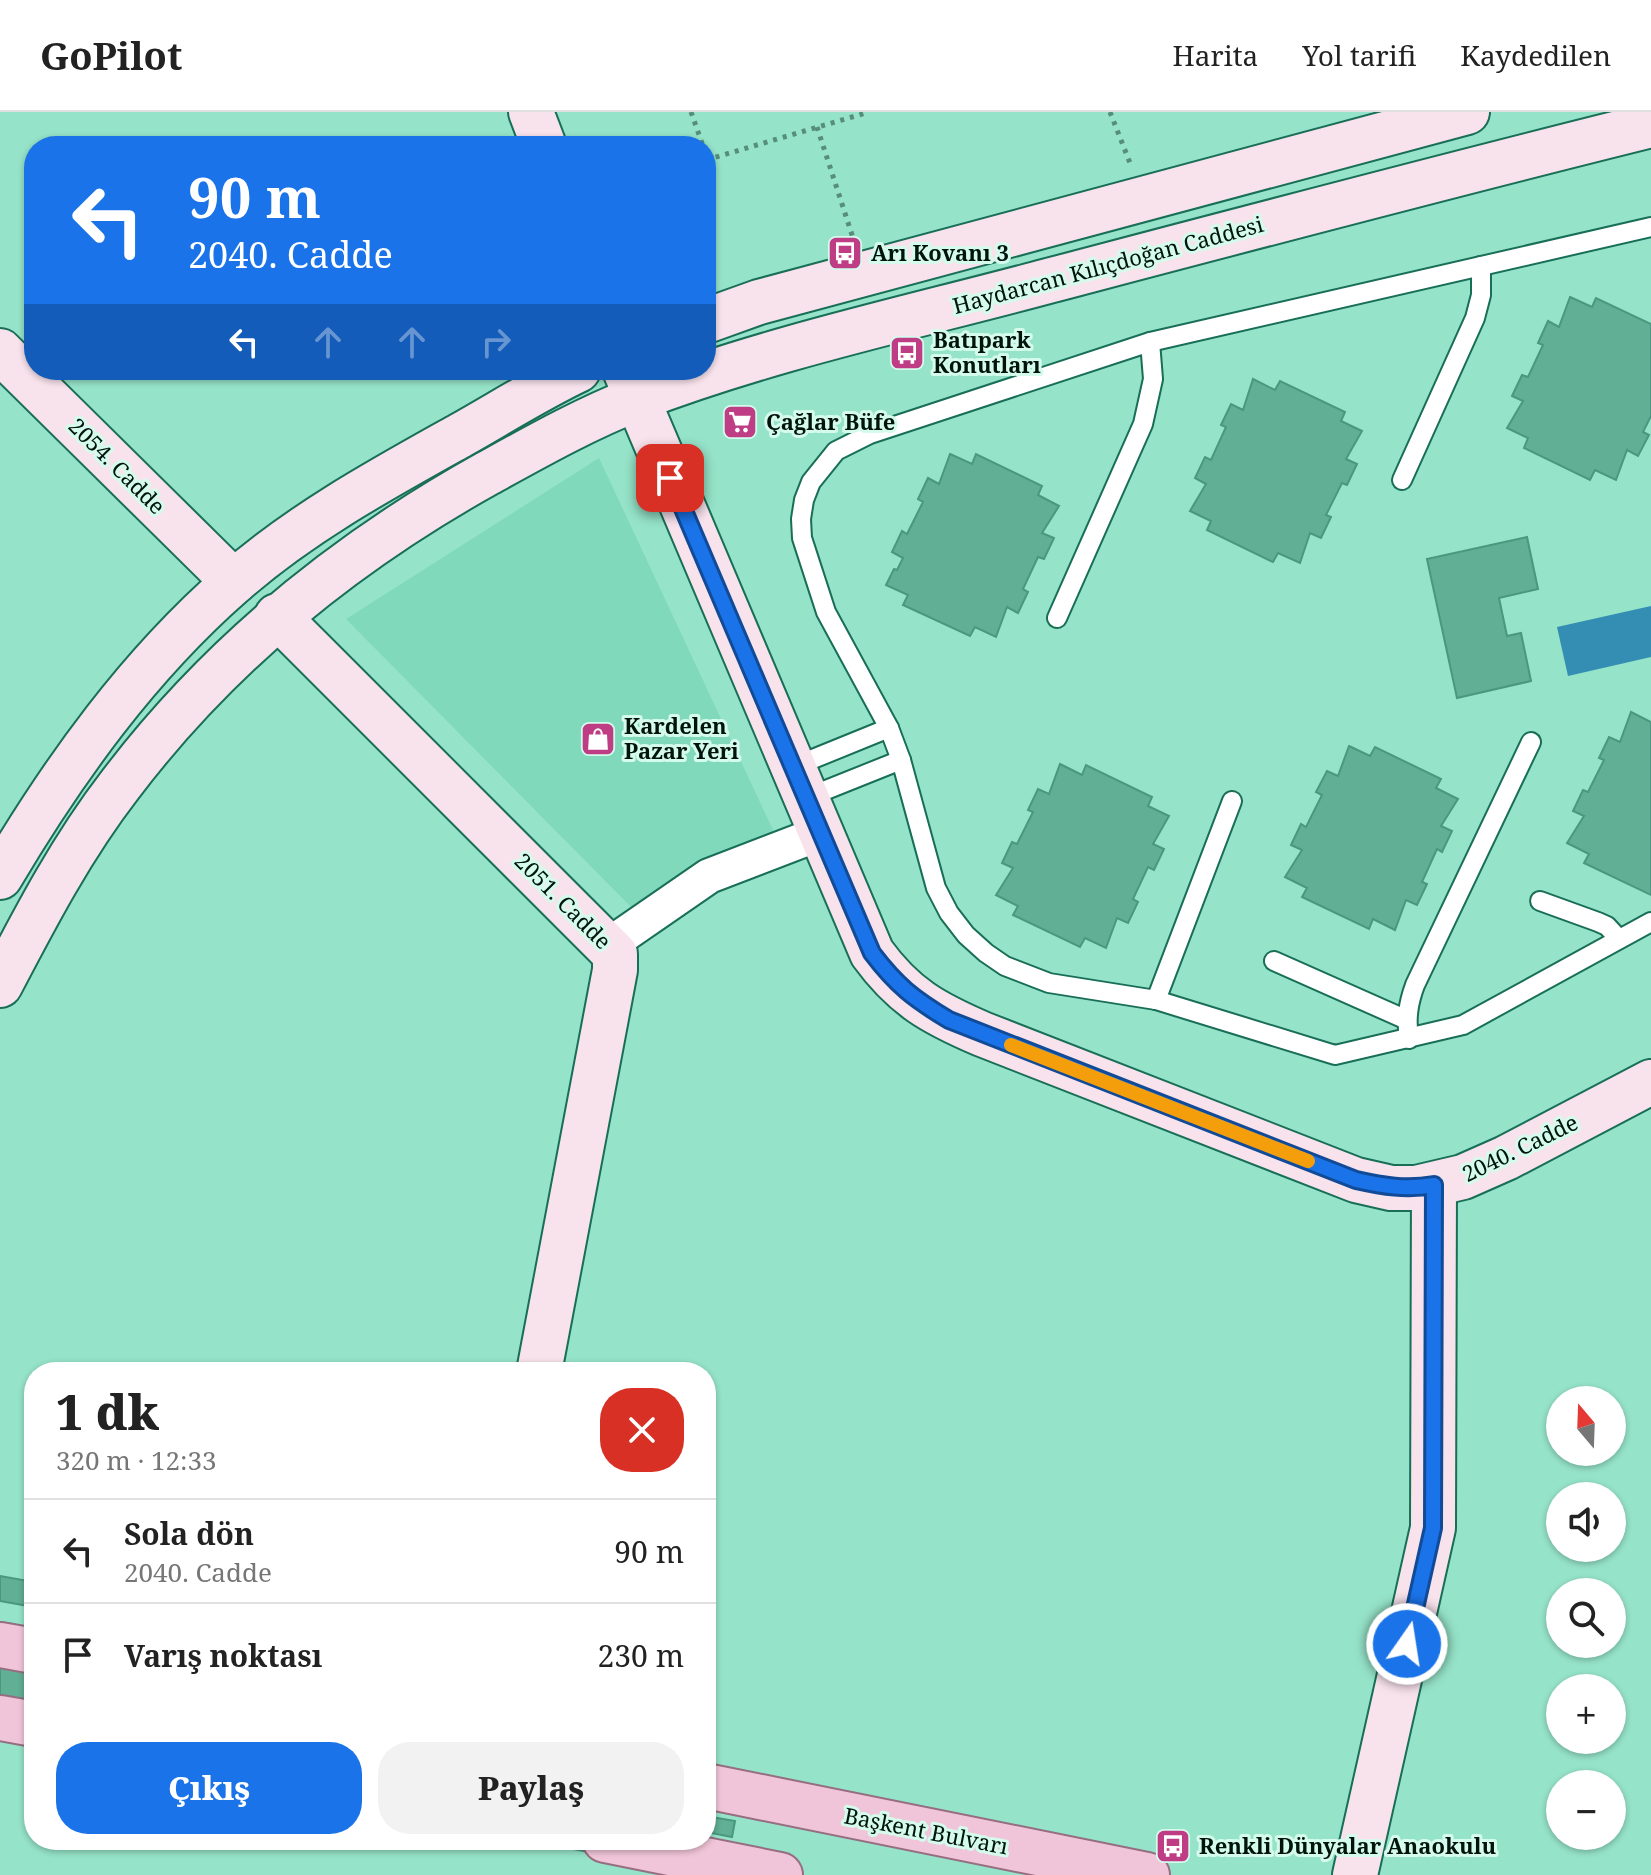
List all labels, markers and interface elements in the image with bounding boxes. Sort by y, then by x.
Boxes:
text: GoPilot [40,29,182,81]
text: Harita [1173,36,1258,74]
text: Yol tarifi [1302,36,1416,74]
text: Kaydedilen [1460,36,1611,74]
text: 90 m [188,158,321,234]
icon: left [56,168,160,272]
street label: Haydarcan Kılıçdoğan Caddesi [949,208,1266,320]
text: 2040. Cadde [188,230,393,279]
bus stop icon: Arı Kovanı 3 [826,234,864,272]
place label: Arı Kovanı 3 [871,237,1009,267]
icon: left [222,320,266,364]
icon: ahead [306,320,350,364]
icon: ahead [390,320,434,364]
icon: right [474,320,518,364]
place label: Batıpark Konutları [933,324,1041,379]
bus stop icon: Batıpark Konutları [888,334,926,372]
supermarket icon: Çağlar Büfe [721,403,759,441]
place label: Çağlar Büfe [766,406,895,436]
street label: 2054. Cadde [63,410,173,520]
pin [636,444,704,512]
icon: arrive [648,456,692,500]
place label: Kardelen Pazar Yeri [624,710,739,765]
shop icon: Kardelen Pazar Yeri [579,720,617,758]
street label: 2051. Cadde [509,845,619,955]
street label: 2040. Cadde [1457,1106,1582,1188]
text: 1 dk [56,1379,159,1444]
north arrow [1546,1386,1626,1466]
map controls [1546,1386,1626,1850]
button: close [600,1388,684,1472]
text: 320 m · 12:33 [56,1442,217,1478]
button: sound [1546,1482,1626,1562]
text: Sola dön [124,1513,254,1554]
icon: left [56,1529,100,1573]
text: 90 m [614,1531,684,1572]
text: 2040. Cadde [124,1554,272,1590]
button: search [1546,1578,1626,1658]
position arrow [1365,1602,1449,1686]
icon: arrive [56,1633,100,1677]
text: Varış noktası [124,1635,322,1676]
text: 230 m [598,1635,684,1676]
button: + [1546,1674,1626,1754]
button: Çıkış [56,1742,362,1834]
button: Paylaş [378,1742,684,1834]
button: − [1546,1770,1626,1850]
street label: Başkent Bulvarı [842,1799,1011,1861]
bus stop icon: Renkli Dünyalar Anaokulu [1154,1827,1192,1865]
place label: Renkli Dünyalar Anaokulu [1199,1830,1496,1860]

